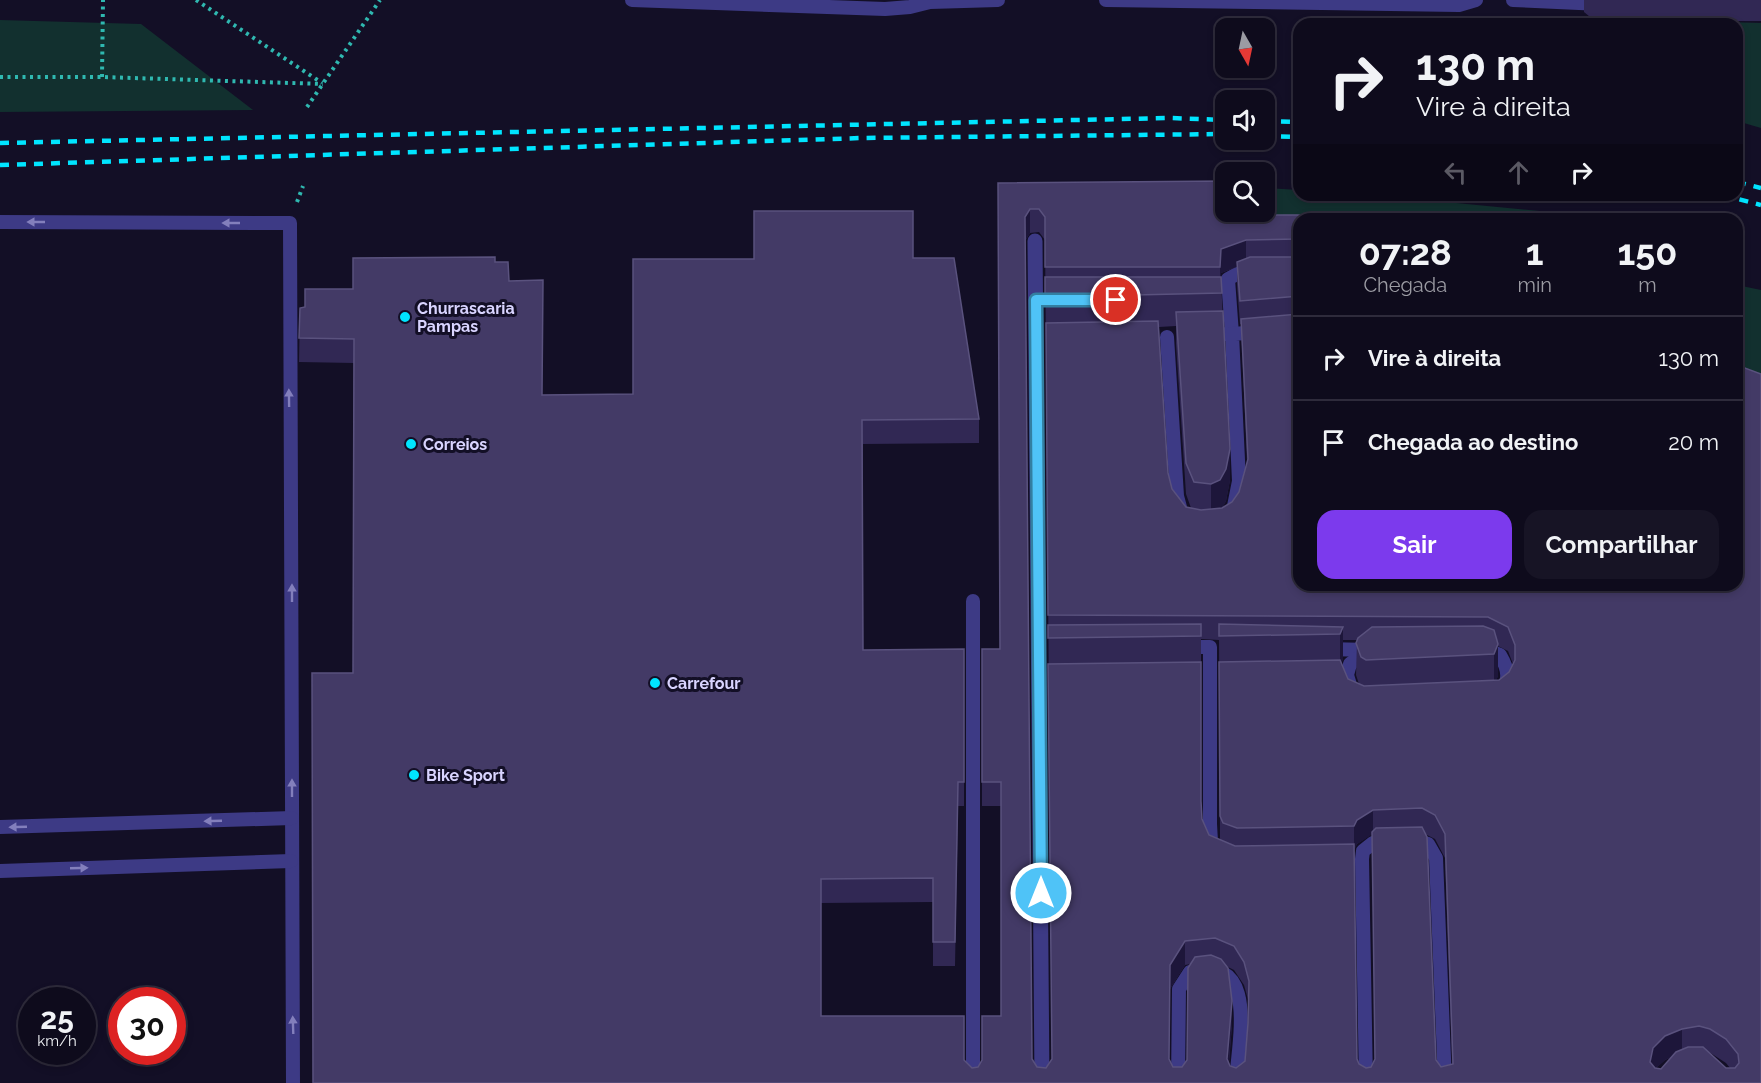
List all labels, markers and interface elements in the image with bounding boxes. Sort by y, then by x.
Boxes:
north arrow [1215,18,1275,78]
map controls [1215,18,1275,222]
text: 130 m [1416,41,1535,90]
icon: right [1317,42,1395,120]
button: sound [1215,90,1275,150]
text: Vire à direita [1416,91,1571,122]
icon: left [1439,156,1472,189]
icon: ahead [1502,156,1535,189]
icon: right [1565,156,1598,189]
button: search [1215,162,1275,222]
one-way arrow [27,217,46,227]
one-way arrow [222,218,241,228]
text: 07:28 [1359,231,1452,273]
text: 1 [1526,231,1544,273]
text: 150 [1618,231,1677,273]
text: Chegada [1363,273,1447,297]
text: min [1518,273,1552,297]
text: m [1638,273,1657,297]
pin [1090,274,1141,325]
icon: arrive [1099,283,1132,316]
place label: Churrascaria Pampas [417,299,515,336]
marker: Churrascaria Pampas [398,310,412,324]
icon: right [1317,342,1350,375]
text: Vire à direita [1368,345,1501,371]
text: 130 m [1659,345,1719,371]
one-way arrow [285,388,294,407]
icon: arrive [1317,426,1350,459]
text: Chegada ao destino [1368,429,1578,455]
text: 20 m [1668,429,1719,455]
place label: Correios [423,435,487,454]
marker: Correios [404,437,418,451]
button: Sair [1317,510,1512,579]
button: Compartilhar [1524,510,1719,579]
one-way arrow [287,583,297,602]
place label: Carrefour [667,674,741,693]
marker: Carrefour [648,676,662,690]
place label: Bike Sport [426,766,505,785]
marker: Bike Sport [407,768,421,782]
one-way arrow [287,778,297,797]
one-way arrow [203,816,222,825]
one-way arrow [8,822,27,831]
position arrow [1009,861,1073,925]
one-way arrow [70,863,89,873]
speed limit sign: 30 [108,987,186,1065]
text: 25 [40,1001,74,1036]
one-way arrow [288,1015,297,1034]
text: km/h [37,1032,77,1050]

